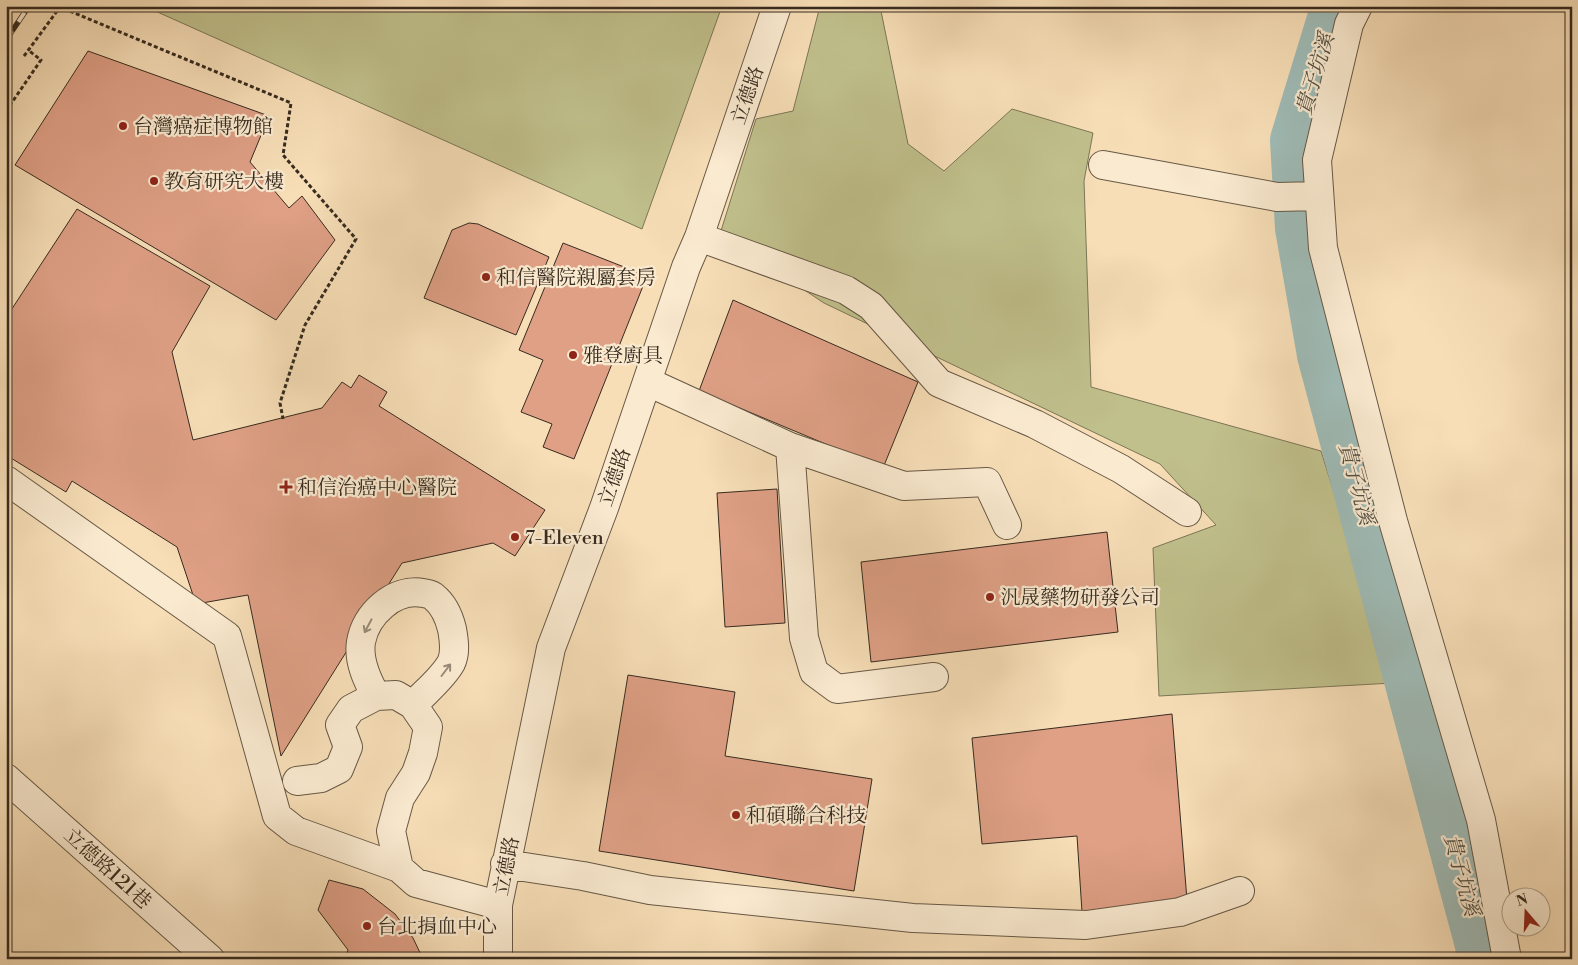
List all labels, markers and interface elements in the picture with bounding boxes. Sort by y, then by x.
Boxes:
water label: 貴子坑溪 [1291,28,1341,118]
street label: 立德路 [727,63,770,128]
place label: 台灣癌症博物館 [133,115,273,140]
marker: 台灣癌症博物館 [117,120,129,132]
place label: 教育研究大樓 [164,170,284,195]
marker: 教育研究大樓 [148,175,160,187]
place label: 和信醫院親屬套房 [496,266,656,291]
marker: 和信醫院親屬套房 [480,271,492,283]
place label: 雅登廚具 [583,344,663,369]
marker: 雅登廚具 [567,349,579,361]
water label: 貴子坑溪 [1333,440,1380,530]
street label: 立德路 [594,445,637,510]
place label: 和信治癌中心醫院 [297,476,457,501]
marker: 和信治癌中心醫院 [279,480,293,494]
place label: 7-Eleven [525,526,604,551]
marker: 7-Eleven [509,531,521,543]
place label: 汎晟藥物研發公司 [1000,586,1160,611]
marker: 汎晟藥物研發公司 [984,591,996,603]
one-way arrow [363,619,373,634]
one-way arrow [441,663,451,677]
place label: 和碩聯合科技 [746,804,866,829]
marker: 和碩聯合科技 [730,809,742,821]
street label: 立德路121巷 [58,823,156,915]
water label: 貴子坑溪 [1438,831,1485,921]
street label: 立德路 [489,834,525,898]
north arrow [1500,888,1550,938]
text: N [1514,890,1530,911]
place label: 台北捐血中心 [377,915,497,940]
marker: 台北捐血中心 [361,920,373,932]

